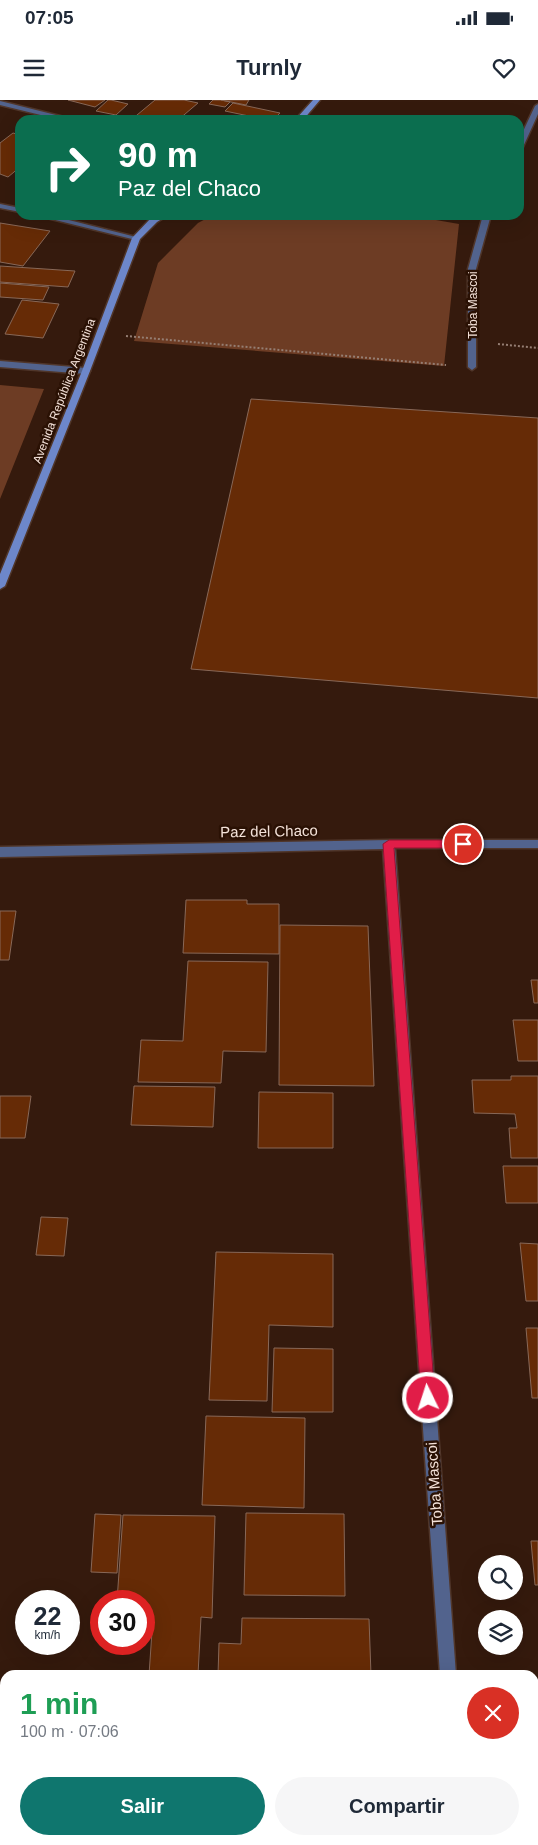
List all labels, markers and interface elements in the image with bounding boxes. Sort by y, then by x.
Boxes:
text: 07:05 [25,7,74,28]
icon: menu [20,54,48,82]
icon: heart [490,54,518,82]
text: Turnly [236,55,302,80]
icon: right [35,135,100,200]
text: 90 m [118,135,198,174]
text: Paz del Chaco [118,176,261,201]
street label: Toba Mascoi [466,271,480,339]
street label: Avenida República Argentina [30,316,98,465]
street label: Paz del Chaco [220,822,318,840]
pin [442,823,484,865]
icon: arrive [449,830,477,858]
position arrow [401,1371,453,1423]
street label: Toba Mascoi [423,1441,445,1527]
map controls [478,1555,523,1655]
button: search [478,1555,523,1600]
speed limit sign: 30 [90,1590,155,1655]
text: 22 [34,1602,61,1630]
button: layers [478,1610,523,1655]
text: km/h [34,1628,61,1642]
text: 1 min [20,1687,98,1720]
button: close [467,1687,519,1739]
text: 100 m · 07:06 [20,1723,119,1740]
button: Salir [20,1777,265,1835]
button: Compartir [275,1777,519,1835]

